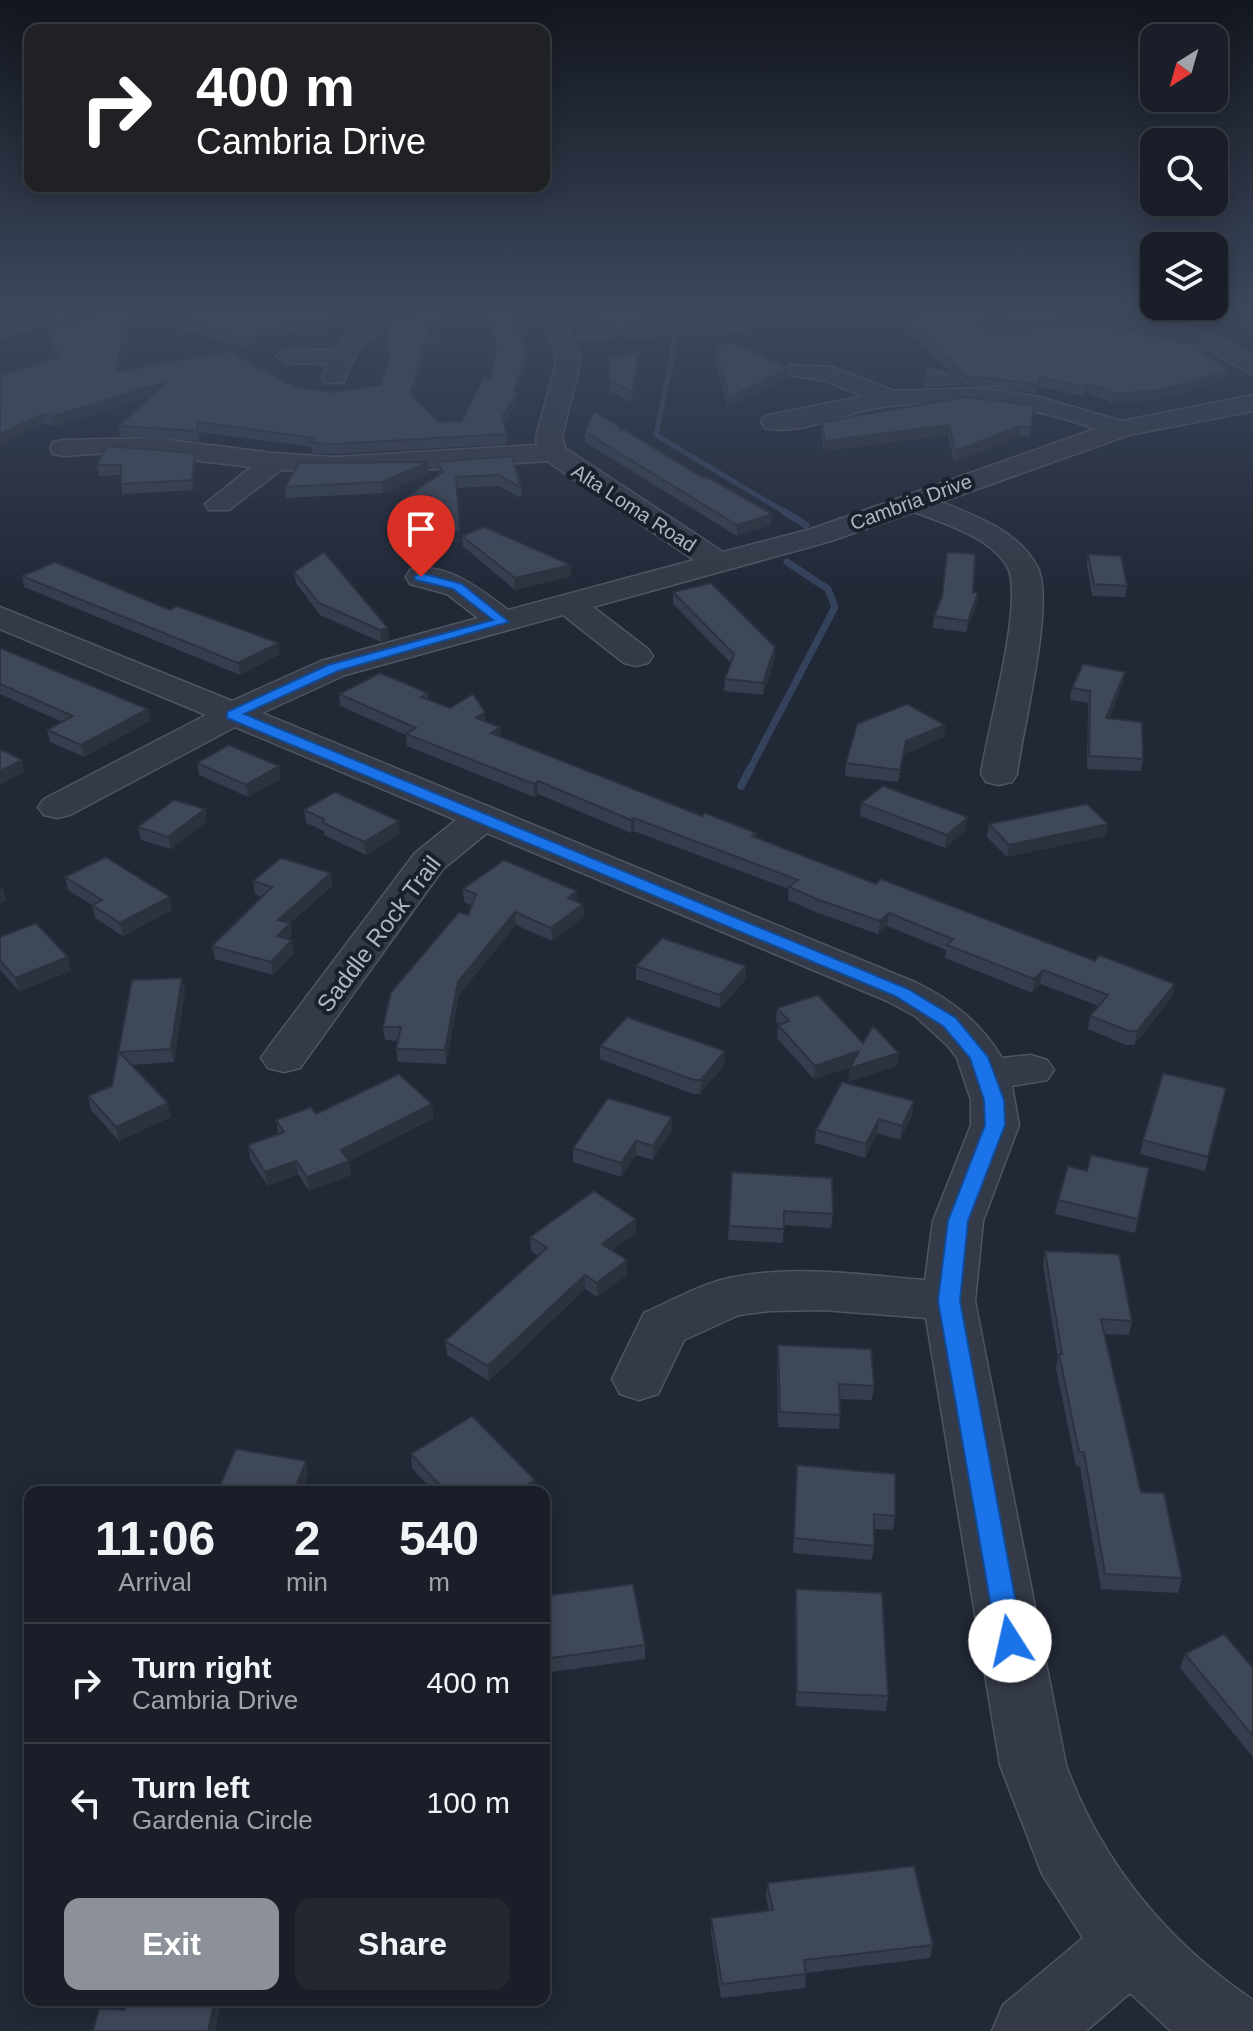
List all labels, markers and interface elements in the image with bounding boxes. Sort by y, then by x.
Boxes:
north arrow [1140,24,1228,112]
map controls [1140,24,1228,320]
text: 400 m [196,55,355,118]
icon: right [64,56,168,160]
text: Cambria Drive [196,121,426,162]
button: search [1140,128,1228,216]
button: layers [1140,232,1228,320]
street label: Alta Loma Road [568,460,700,556]
street label: Cambria Drive [847,470,975,534]
pin [387,495,455,577]
icon: arrive [399,507,443,551]
street label: Saddle Rock Trail [311,850,446,1017]
text: 11:06 [95,1512,215,1565]
text: 2 [294,1512,320,1565]
text: 540 [399,1512,479,1565]
text: Arrival [118,1567,192,1597]
text: min [286,1567,328,1597]
text: m [428,1567,450,1597]
position arrow [968,1599,1052,1683]
text: Turn right [132,1651,271,1684]
icon: right [64,1661,108,1705]
text: 400 m [427,1666,510,1699]
text: Cambria Drive [132,1685,298,1715]
text: Turn left [132,1771,250,1804]
icon: left [64,1781,108,1825]
text: 100 m [427,1786,510,1819]
text: Gardenia Circle [132,1805,313,1835]
button: Exit [64,1898,279,1990]
button: Share [295,1898,510,1990]

